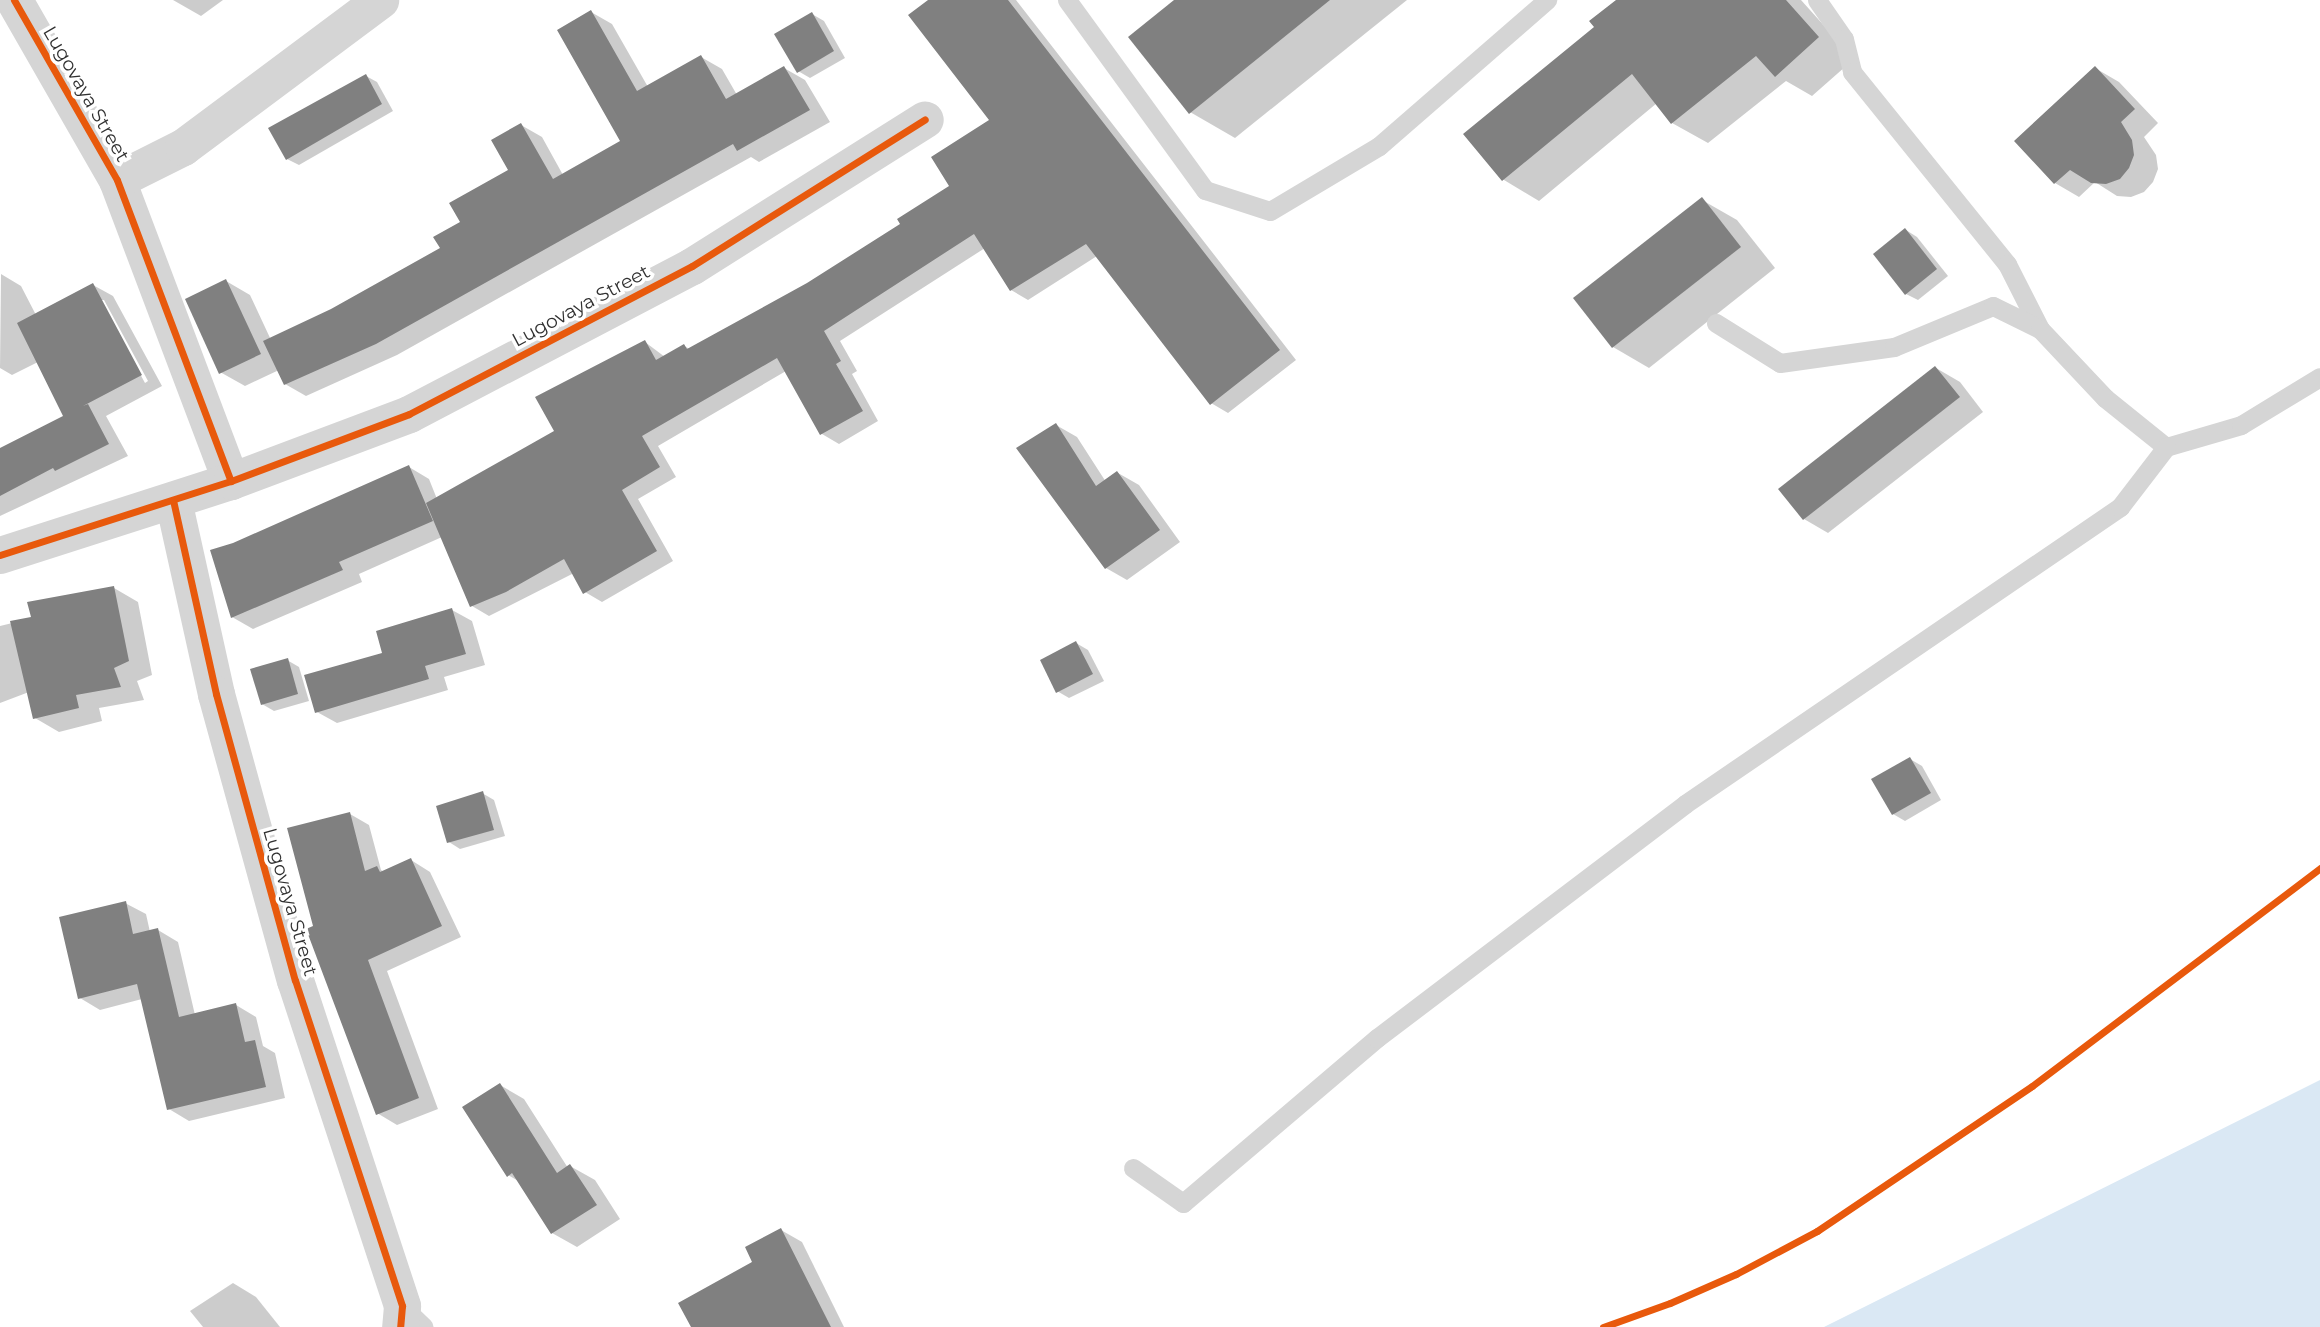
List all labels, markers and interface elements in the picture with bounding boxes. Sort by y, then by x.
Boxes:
street label: Lugovaya Street [38,22,134,166]
street label: Lugovaya Street [508,260,654,352]
street label: Lugovaya Street [258,825,322,979]

